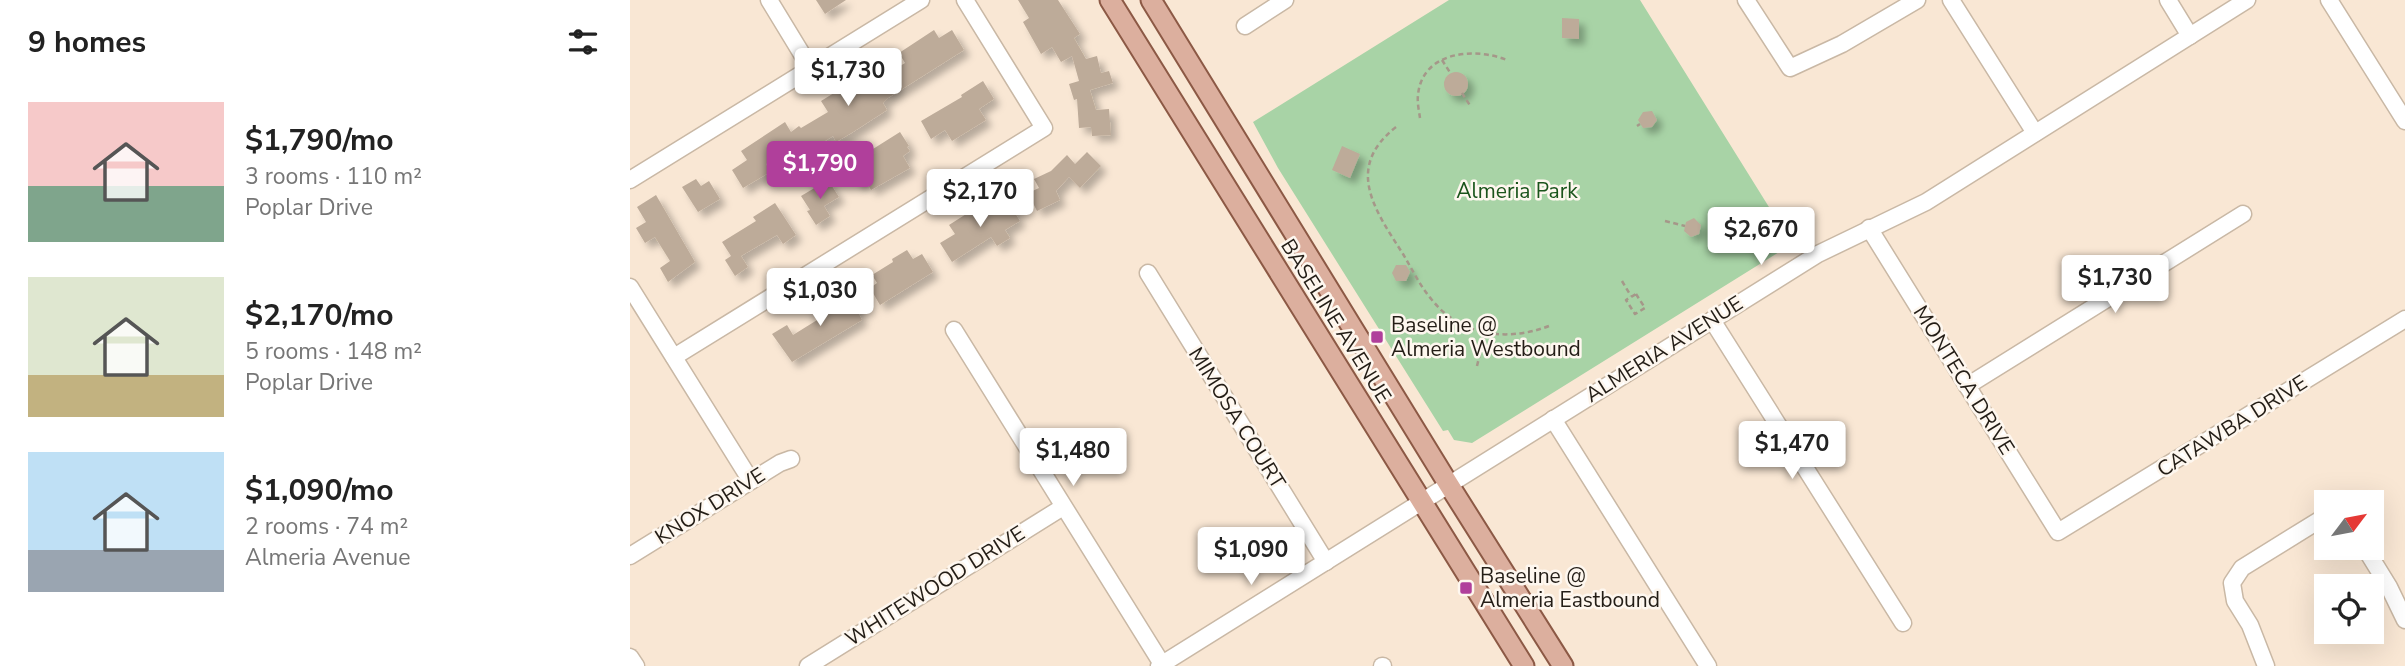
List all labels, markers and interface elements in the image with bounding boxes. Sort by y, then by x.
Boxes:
text: 9 homes [28,22,146,63]
icon: filters [564,23,602,61]
pin: $1,730 [791,48,905,108]
text: $1,730 [811,55,885,86]
text: $1,790/mo [245,120,394,161]
icon: home [84,130,168,214]
pin: $1,790 [763,142,877,201]
text: $1,790 [783,148,857,179]
text: 3 rooms · 110 m² [245,161,422,192]
pin: $2,170 [923,170,1037,229]
text: $2,170 [943,176,1017,207]
park label: Almeria Park [1456,177,1578,205]
text: Poplar Drive [245,192,373,223]
pin: $2,670 [1704,208,1818,267]
text: $2,670 [1724,214,1798,245]
street label: BASELINE AVENUE [1274,234,1398,408]
pin: $1,730 [2058,256,2172,315]
text: $1,730 [2078,262,2152,293]
pin: $1,030 [763,268,877,328]
text: $1,030 [783,275,857,306]
street label: ALMERIA AVENUE [1580,289,1748,409]
text: $2,170/mo [245,295,394,336]
street label: MONTECA DRIVE [1907,300,2021,460]
icon: home [84,305,168,389]
place label: Baseline @ Almeria Westbound [1391,311,1581,363]
marker: Baseline @ Almeria Westbound [1369,329,1385,345]
text: 5 rooms · 148 m² [245,336,422,367]
street label: MIMOSA COURT [1182,342,1292,495]
text: Poplar Drive [245,367,373,398]
street label: CATAWBA DRIVE [2152,368,2312,484]
pin: $1,470 [1735,421,1849,481]
pin: $1,480 [1016,428,1130,488]
text: $1,470 [1755,428,1829,459]
text: $1,480 [1036,435,1110,466]
street label: KNOX DRIVE [650,461,770,551]
text: $1,090/mo [245,470,394,511]
icon: home [84,480,168,564]
north arrow [2314,490,2384,560]
map controls [2314,490,2384,644]
text: 2 rooms · 74 m² [245,511,408,542]
street label: WHITEWOOD DRIVE [840,519,1030,653]
pin: $1,090 [1194,528,1308,587]
text: $1,090 [1214,534,1288,565]
text: Almeria Avenue [245,542,410,573]
place label: Baseline @ Almeria Eastbound [1480,562,1660,614]
button: locate [2314,574,2384,644]
marker: Baseline @ Almeria Eastbound [1458,580,1474,596]

